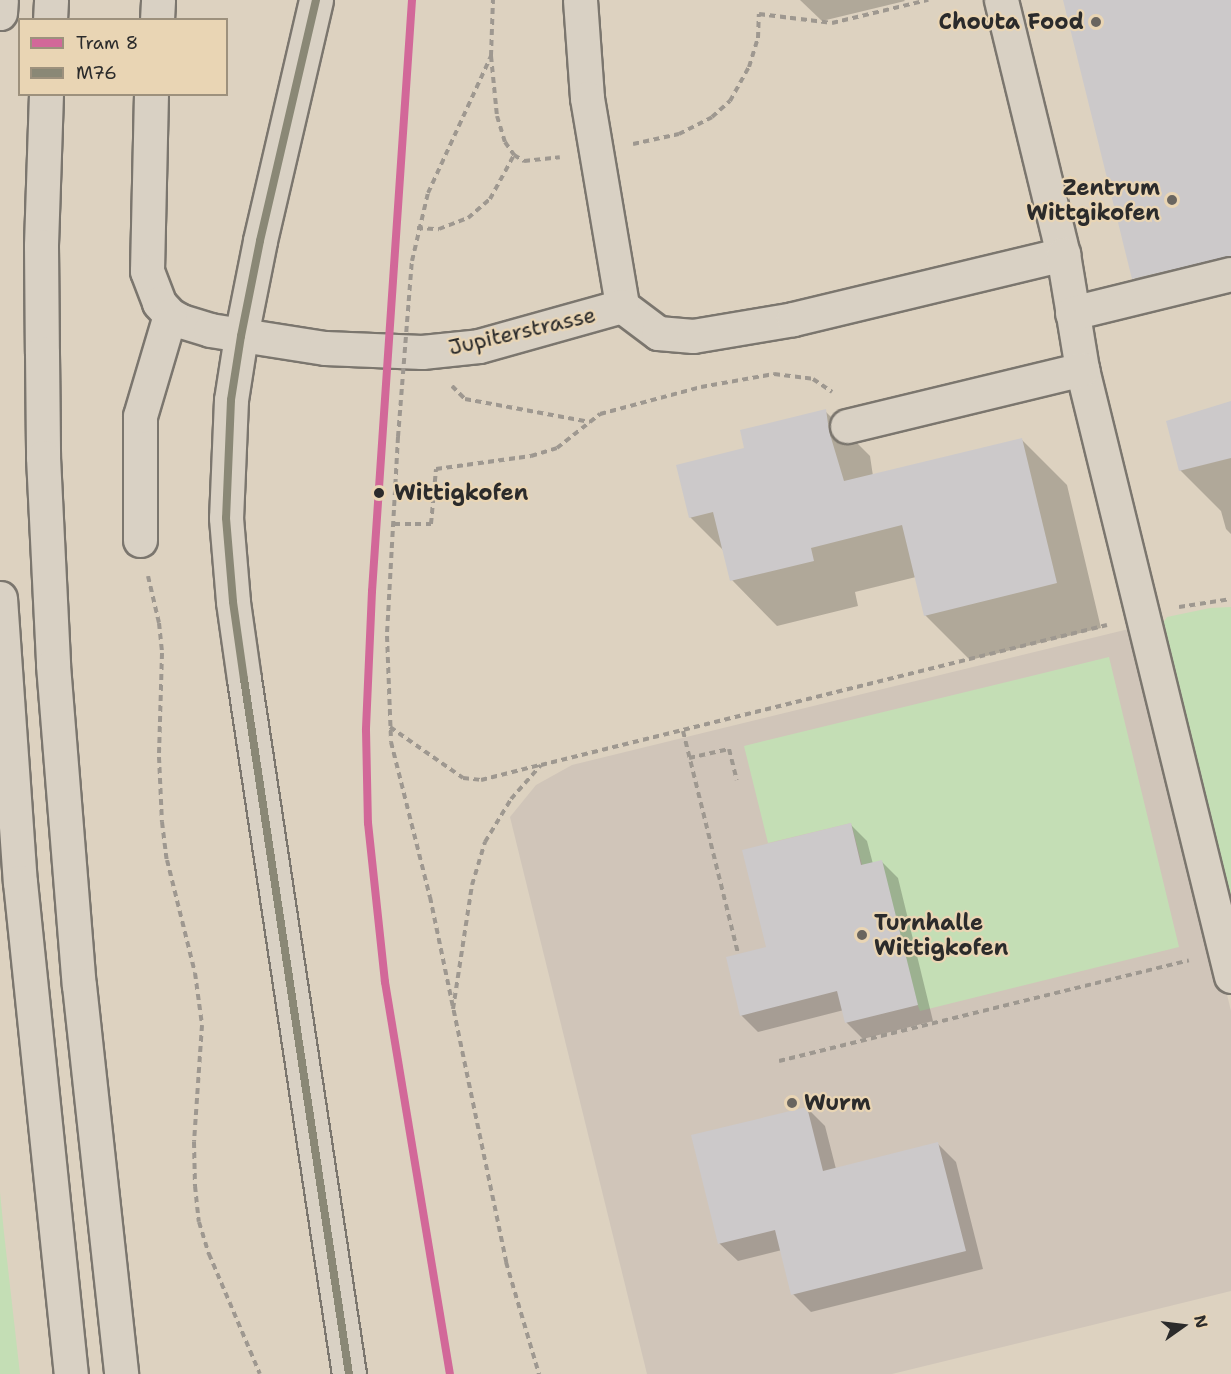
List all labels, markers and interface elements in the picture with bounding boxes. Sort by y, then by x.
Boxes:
place label: Chouta Food [939,9,1084,35]
marker: Chouta Food [1089,15,1103,29]
legend [18,18,228,96]
text: Tram 8 [76,31,138,55]
text: M76 [76,61,117,85]
place label: Zentrum Wittgikofen [1026,174,1160,226]
marker: Zentrum Wittgikofen [1165,193,1179,207]
street label: Jupiterstrasse [446,301,598,361]
place label: Wittigkofen [394,480,528,506]
marker: Wittigkofen [369,483,389,503]
place label: Turnhalle Wittigkofen [874,909,1008,960]
marker: Turnhalle Wittigkofen [855,928,869,942]
place label: Wurm [804,1090,871,1116]
marker: Wurm [785,1096,799,1110]
north arrow [1153,1296,1213,1356]
text: N [1189,1313,1213,1330]

